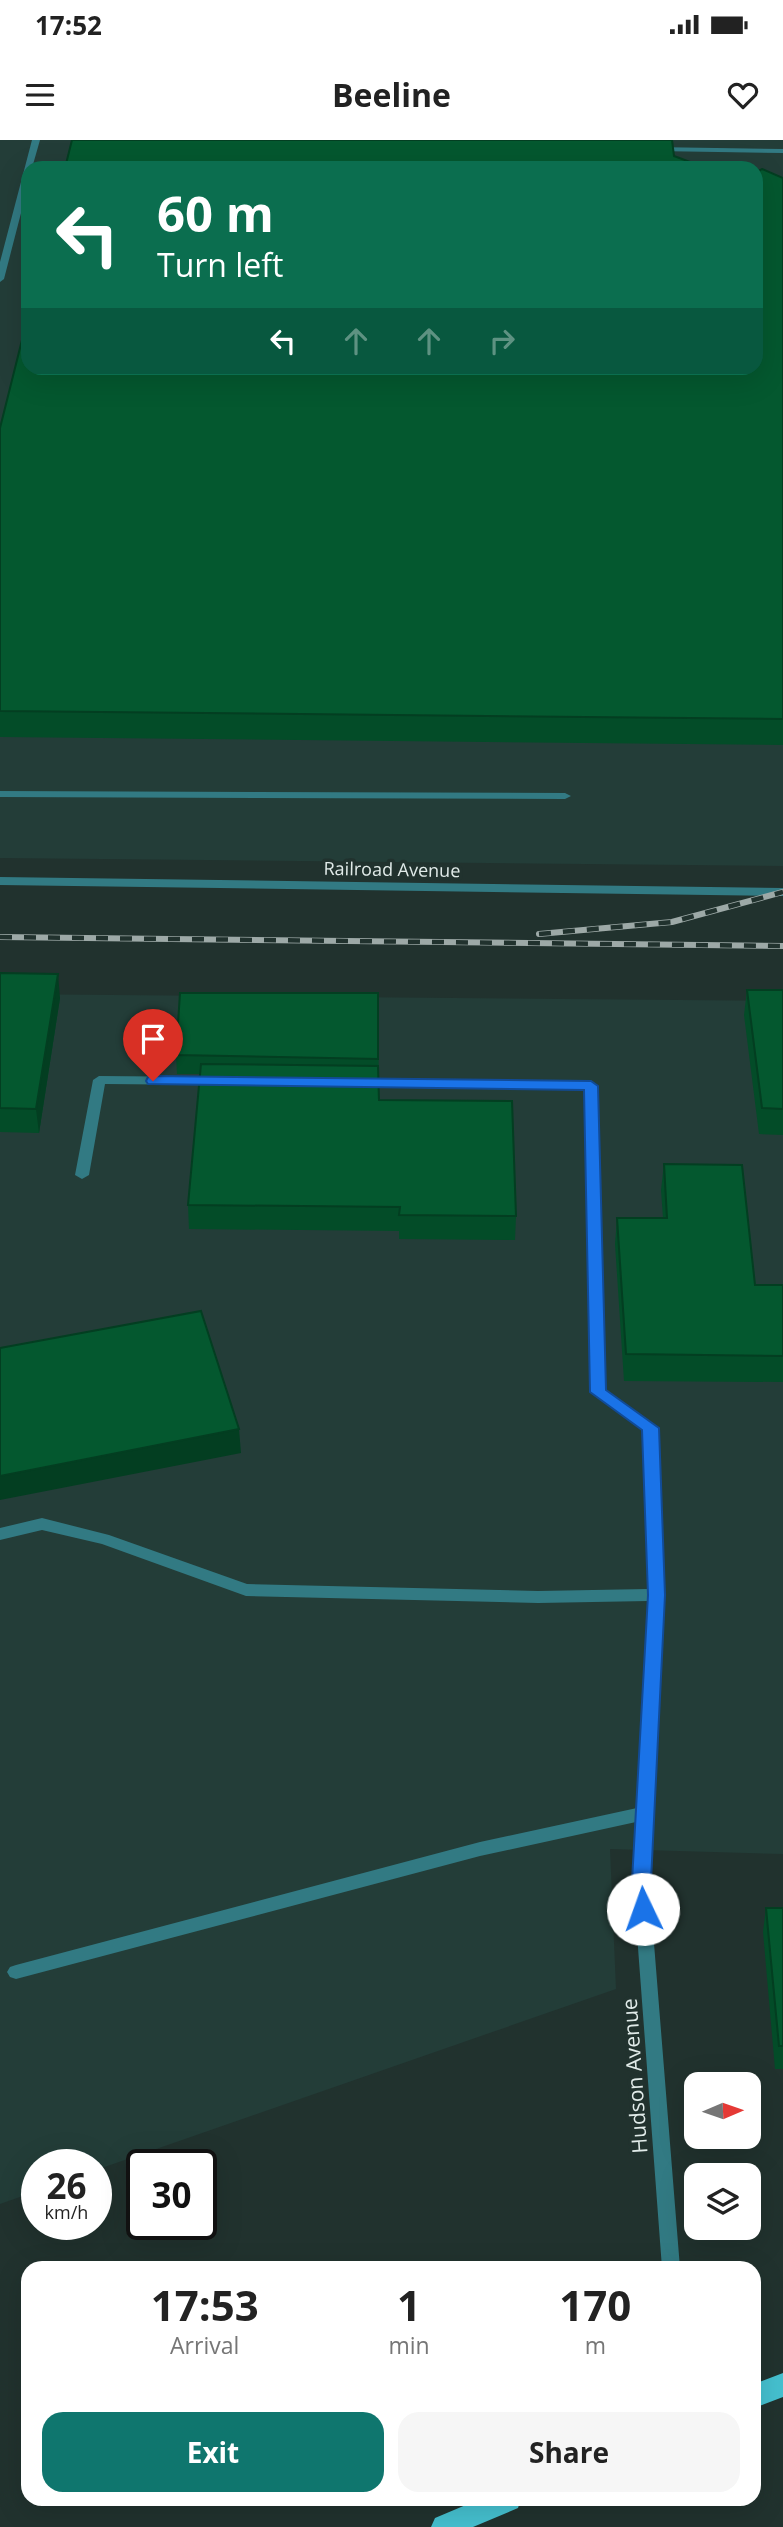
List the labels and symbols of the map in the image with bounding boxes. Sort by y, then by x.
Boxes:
street label: Railroad Avenue [323,856,461,882]
pin [123,1009,183,1081]
position arrow [606,1872,680,1946]
street label: Hudson Avenue [615,1998,653,2154]
north arrow [684,2072,761,2149]
speed limit sign: 30 [126,2149,217,2240]

